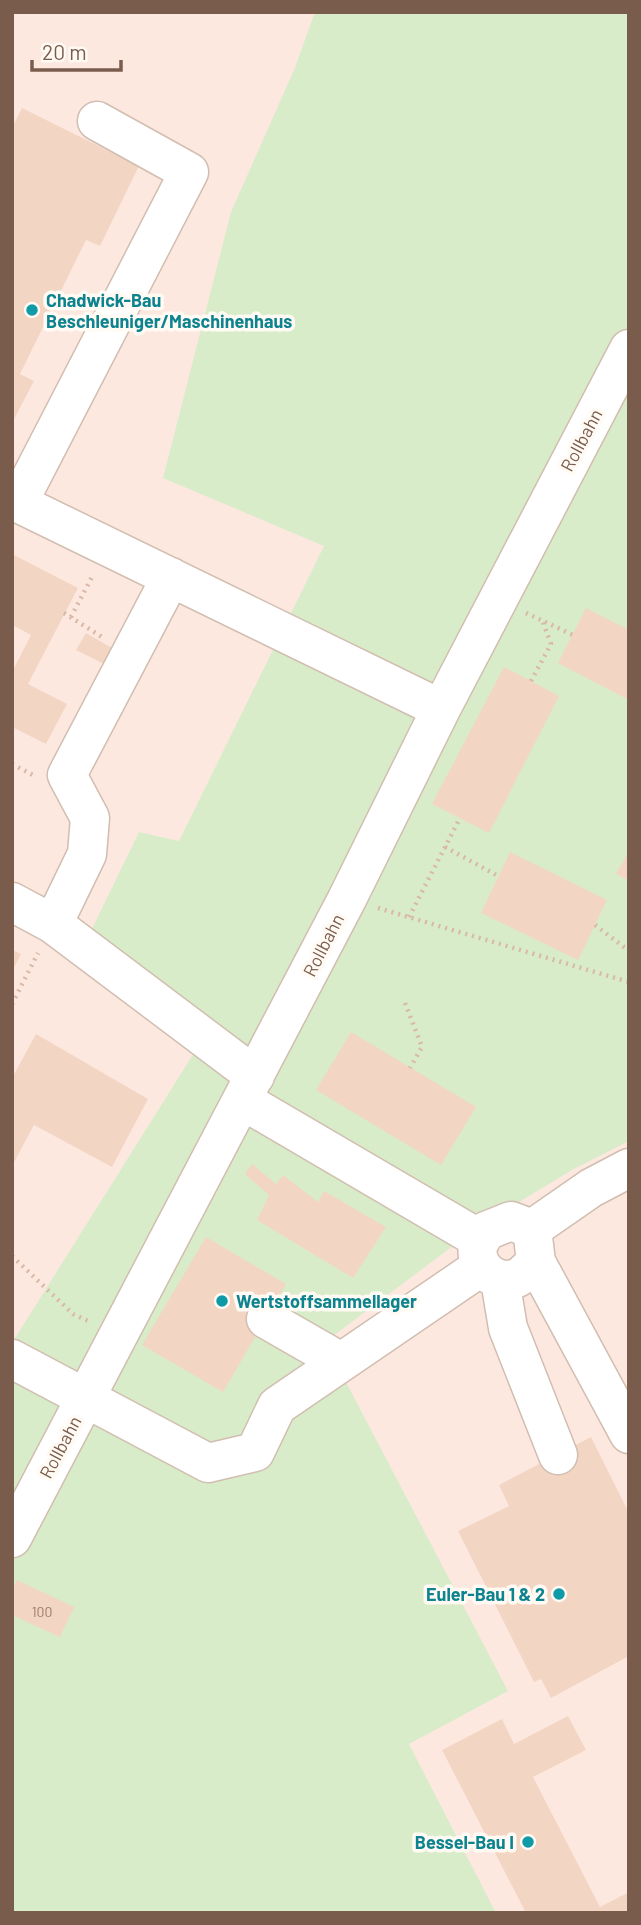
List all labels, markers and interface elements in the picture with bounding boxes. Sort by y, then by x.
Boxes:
scale bar [32,28,121,72]
text: 20 m [42,39,87,64]
place label: Chadwick-Bau Beschleuniger/Maschinenhaus [46,289,292,332]
marker: Chadwick-Bau Beschleuniger/Maschinenhaus [24,302,40,318]
street label: Rollbahn [555,405,607,475]
street label: Rollbahn [298,910,348,980]
place label: Wertstoffsammellager [236,1290,417,1312]
marker: Wertstoffsammellager [214,1293,230,1309]
street label: Rollbahn [34,1412,86,1482]
place label: Euler-Bau 1 & 2 [426,1583,545,1605]
marker: Euler-Bau 1 & 2 [551,1586,567,1602]
house number: 100 [32,1603,52,1620]
place label: Bessel-Bau I [415,1831,514,1853]
marker: Bessel-Bau I [520,1834,536,1850]

